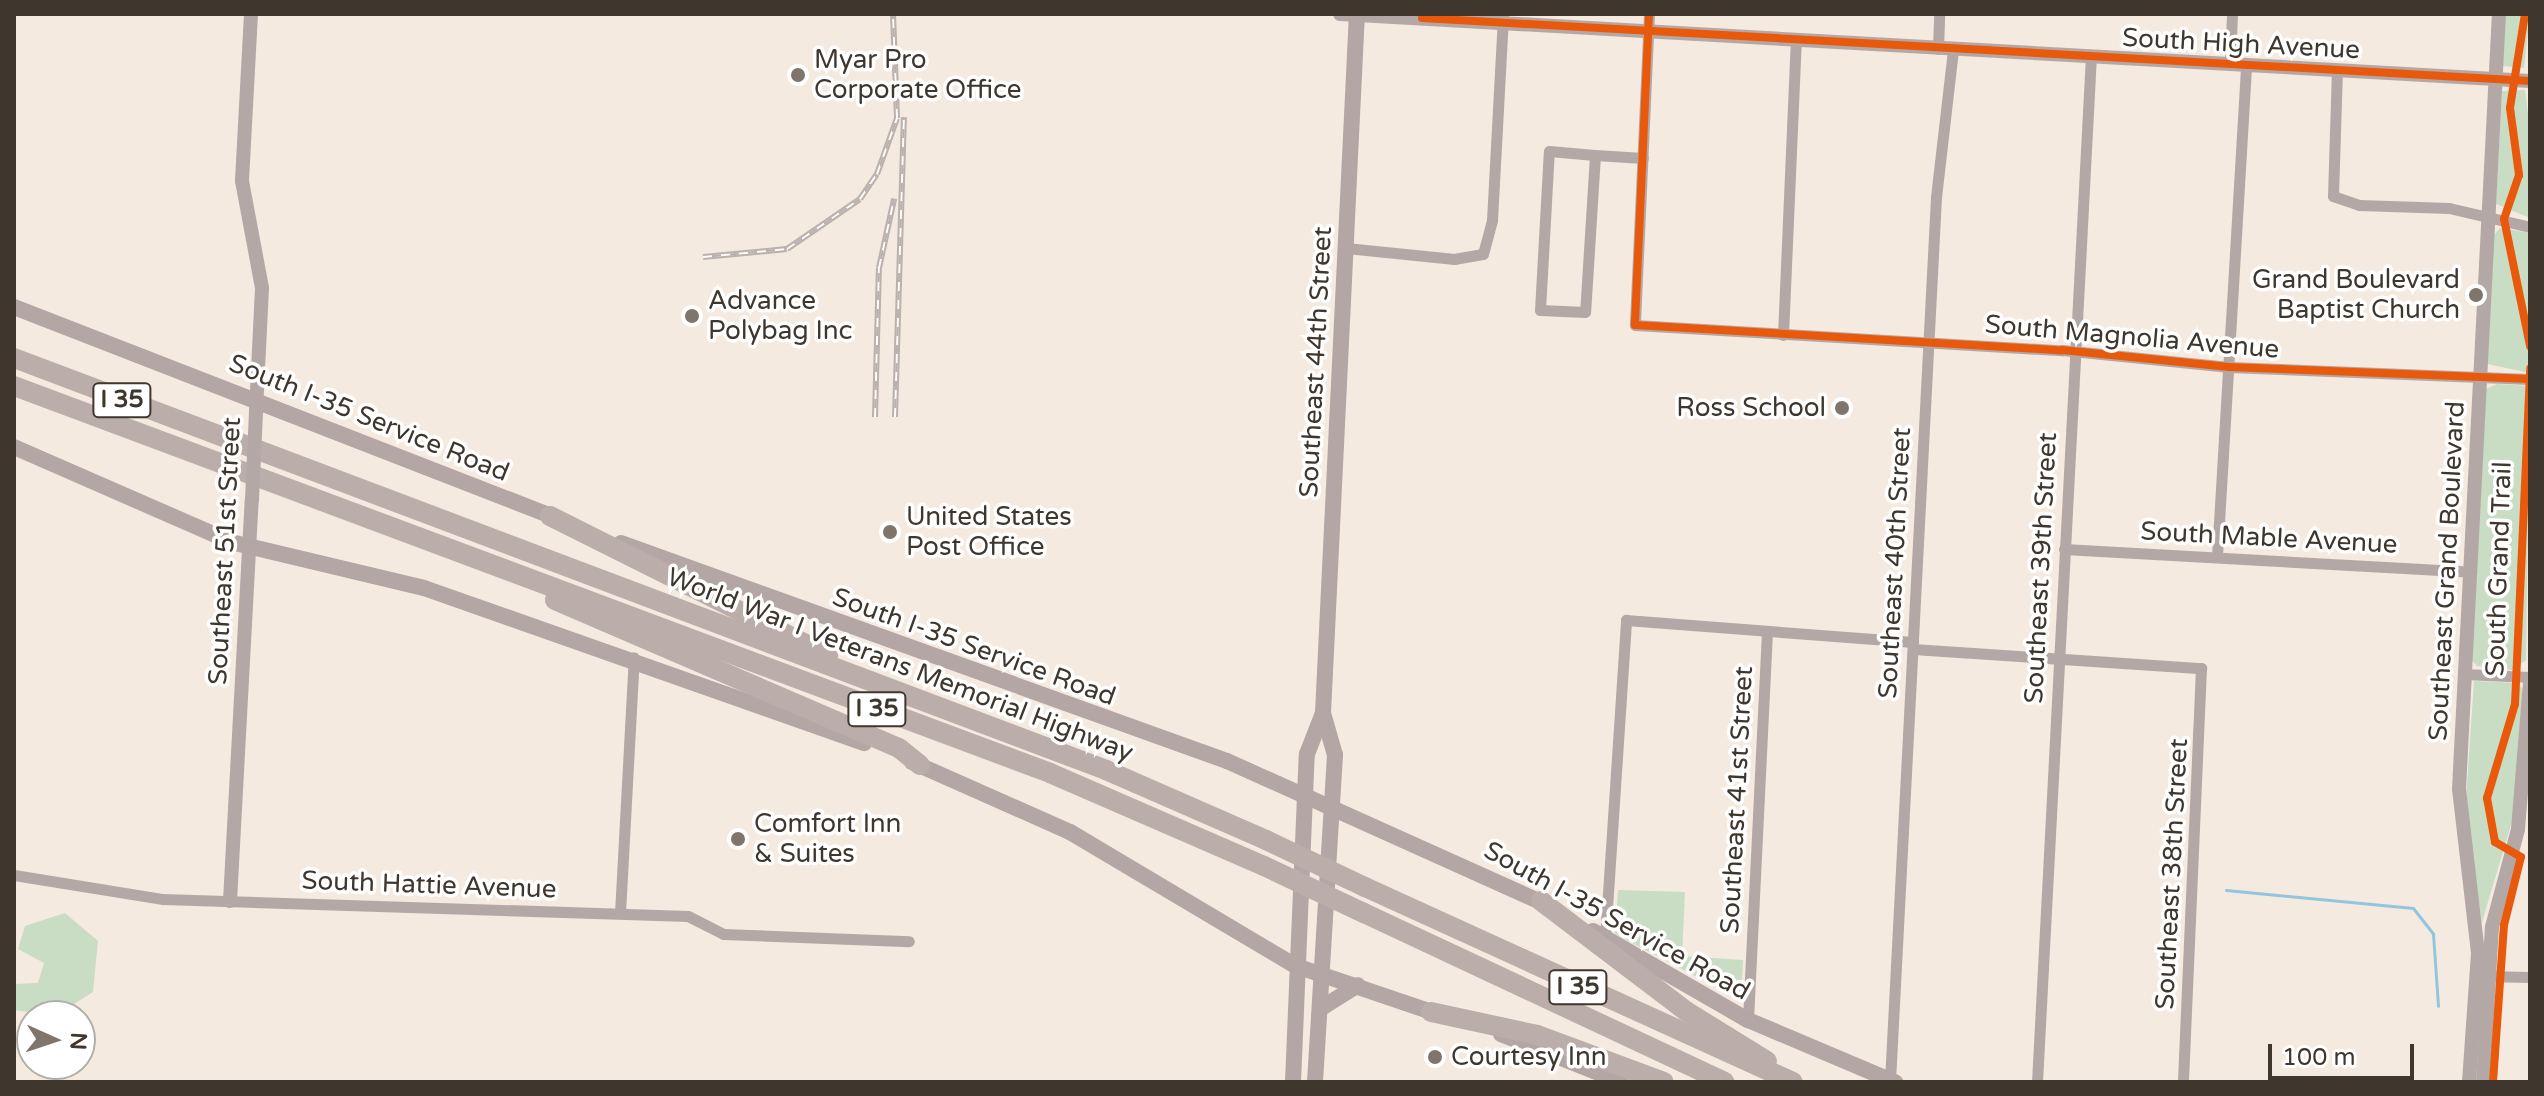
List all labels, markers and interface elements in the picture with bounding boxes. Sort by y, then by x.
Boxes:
street label: South High Avenue [2121,22,2361,66]
place label: Myar Pro Corporate Office [814,44,1022,106]
marker: Myar Pro Corporate Office [789,66,807,84]
street label: Southeast 44th Street [1293,226,1339,498]
place label: Grand Boulevard Baptist Church [2252,264,2460,326]
place label: Advance Polybag Inc [708,285,852,346]
marker: Grand Boulevard Baptist Church [2467,286,2485,304]
marker: Advance Polybag Inc [683,307,701,325]
street label: South Magnolia Avenue [1984,309,2280,365]
street label: South I-35 Service Road [224,348,514,488]
road number: I 35 [92,380,152,420]
place label: Ross School [1676,392,1826,424]
marker: Ross School [1833,399,1851,417]
street label: Southeast Grand Boulevard [2423,400,2471,742]
street label: Southeast 51st Street [202,416,248,686]
street label: Southeast 40th Street [1872,427,1918,699]
street label: Southeast 39th Street [2018,432,2064,704]
street label: South Grand Trail [2480,461,2518,677]
place label: United States Post Office [906,501,1072,562]
street label: South Mable Avenue [2140,516,2398,560]
marker: United States Post Office [881,523,899,541]
street label: World War I Veterans Memorial Highway [663,561,1137,769]
street label: South I-35 Service Road [828,581,1120,713]
street label: Southeast 41st Street [1714,665,1760,935]
road number: I 35 [847,689,907,729]
street label: Southeast 38th Street [2149,738,2195,1010]
place label: Comfort Inn & Suites [754,808,901,870]
marker: Comfort Inn & Suites [729,830,747,848]
street label: South I-35 Service Road [1479,835,1755,1007]
street label: South Hattie Avenue [301,865,557,905]
road number: I 35 [1548,967,1608,1007]
north arrow [16,1000,96,1080]
scale bar [2272,1028,2418,1078]
text: N [65,1032,91,1051]
place label: Courtesy Inn [1451,1041,1607,1073]
text: 100 m [2282,1043,2356,1072]
marker: Courtesy Inn [1426,1048,1444,1066]

